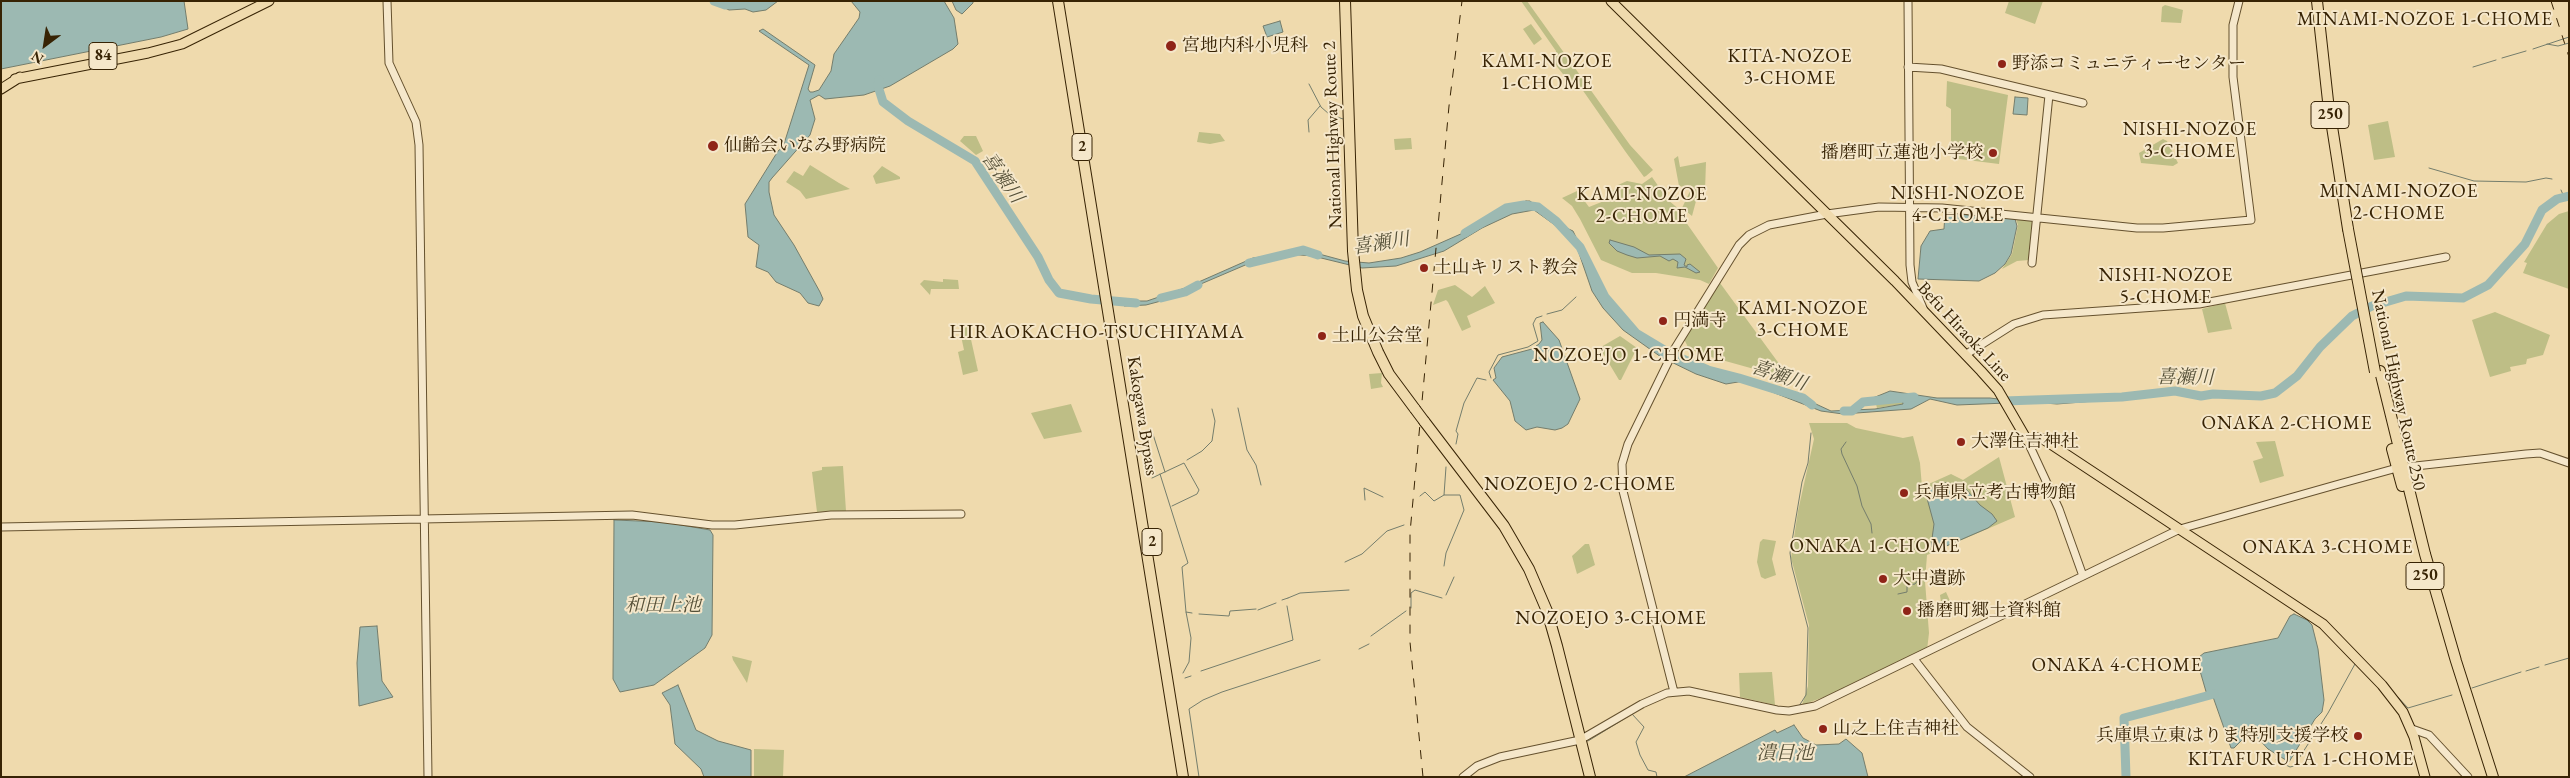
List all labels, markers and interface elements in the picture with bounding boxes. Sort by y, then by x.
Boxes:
district label: MINAMI-NOZOE 1-CHOME [2294,9,2556,31]
north arrow [20,20,70,70]
place label: 宮地内科小児科 [1182,35,1308,57]
marker: 宮地内科小児科 [1164,39,1178,53]
street label: National Highway Route 2 [1319,41,1347,229]
road number: 84 [89,42,117,70]
district label: KITA-NOZOE 3-CHOME [1726,46,1854,90]
text: N [28,47,47,68]
district label: KAMI-NOZOE 1-CHOME [1480,51,1614,95]
place label: 野添コミュニティーセンター [2012,53,2246,75]
marker: 野添コミュニティーセンター [1996,58,2008,70]
road number: 250 [2311,102,2349,128]
district label: NISHI-NOZOE 3-CHOME [2121,119,2259,163]
road number: 2 [1072,134,1092,160]
place label: 仙齢会いなみ野病院 [724,135,886,157]
marker: 仙齢会いなみ野病院 [706,139,720,153]
place label: 播磨町立蓮池小学校 [1821,142,1983,164]
marker: 播磨町立蓮池小学校 [1987,147,1999,159]
water label: 喜瀬川 [976,148,1028,208]
district label: MINAMI-NOZOE 2-CHOME [2318,181,2480,225]
district label: NISHI-NOZOE 4-CHOME [1889,183,2027,227]
district label: KAMI-NOZOE 2-CHOME [1575,184,1709,228]
water label: 喜瀬川 [1351,228,1411,260]
place label: 土山キリスト教会 [1434,257,1578,279]
marker: 土山キリスト教会 [1418,262,1430,274]
district label: NISHI-NOZOE 5-CHOME [2097,265,2235,309]
street label: Befu Hiraoka Line [1912,278,2016,386]
street label: National Highway Route 250 [2366,288,2430,492]
district label: KAMI-NOZOE 3-CHOME [1736,298,1870,342]
place label: 円満寺 [1673,310,1727,332]
marker: 円満寺 [1657,315,1669,327]
district label: HIRAOKACHO-TSUCHIYAMA [947,321,1247,345]
place label: 土山公会堂 [1332,325,1422,347]
marker: 土山公会堂 [1316,330,1328,342]
district label: NOZOEJO 1-CHOME [1531,345,1727,367]
street label: Kakogawa Bypass [1122,355,1162,477]
water label: 喜瀬川 [1748,356,1810,396]
water label: 喜瀬川 [2156,366,2214,390]
district label: ONAKA 2-CHOME [2200,413,2374,435]
place label: 大澤住吉神社 [1971,431,2079,453]
marker: 大澤住吉神社 [1955,436,1967,448]
district label: NOZOEJO 2-CHOME [1482,474,1678,496]
place label: 兵庫県立考古博物館 [1914,482,2076,504]
marker: 兵庫県立考古博物館 [1898,487,1910,499]
road number: 2 [1142,528,1162,556]
district label: ONAKA 1-CHOME [1788,536,1962,558]
district label: ONAKA 3-CHOME [2241,537,2415,559]
road number: 250 [2406,562,2444,590]
place label: 大中遺跡 [1893,568,1965,590]
marker: 大中遺跡 [1877,573,1889,585]
water label: 和田上池 [625,595,701,617]
place label: 播磨町郷土資料館 [1917,600,2061,622]
marker: 播磨町郷土資料館 [1901,605,1913,617]
district label: NOZOEJO 3-CHOME [1513,608,1709,630]
district label: ONAKA 4-CHOME [2030,655,2204,677]
place label: 山之上住吉神社 [1833,718,1959,740]
marker: 山之上住吉神社 [1817,723,1829,735]
place label: 兵庫県立東はりま特別支援学校 [2096,725,2348,747]
marker: 兵庫県立東はりま特別支援学校 [2352,730,2364,742]
water label: 潰目池 [1757,743,1813,765]
district label: KITAFURUTA 1-CHOME [2185,749,2417,771]

